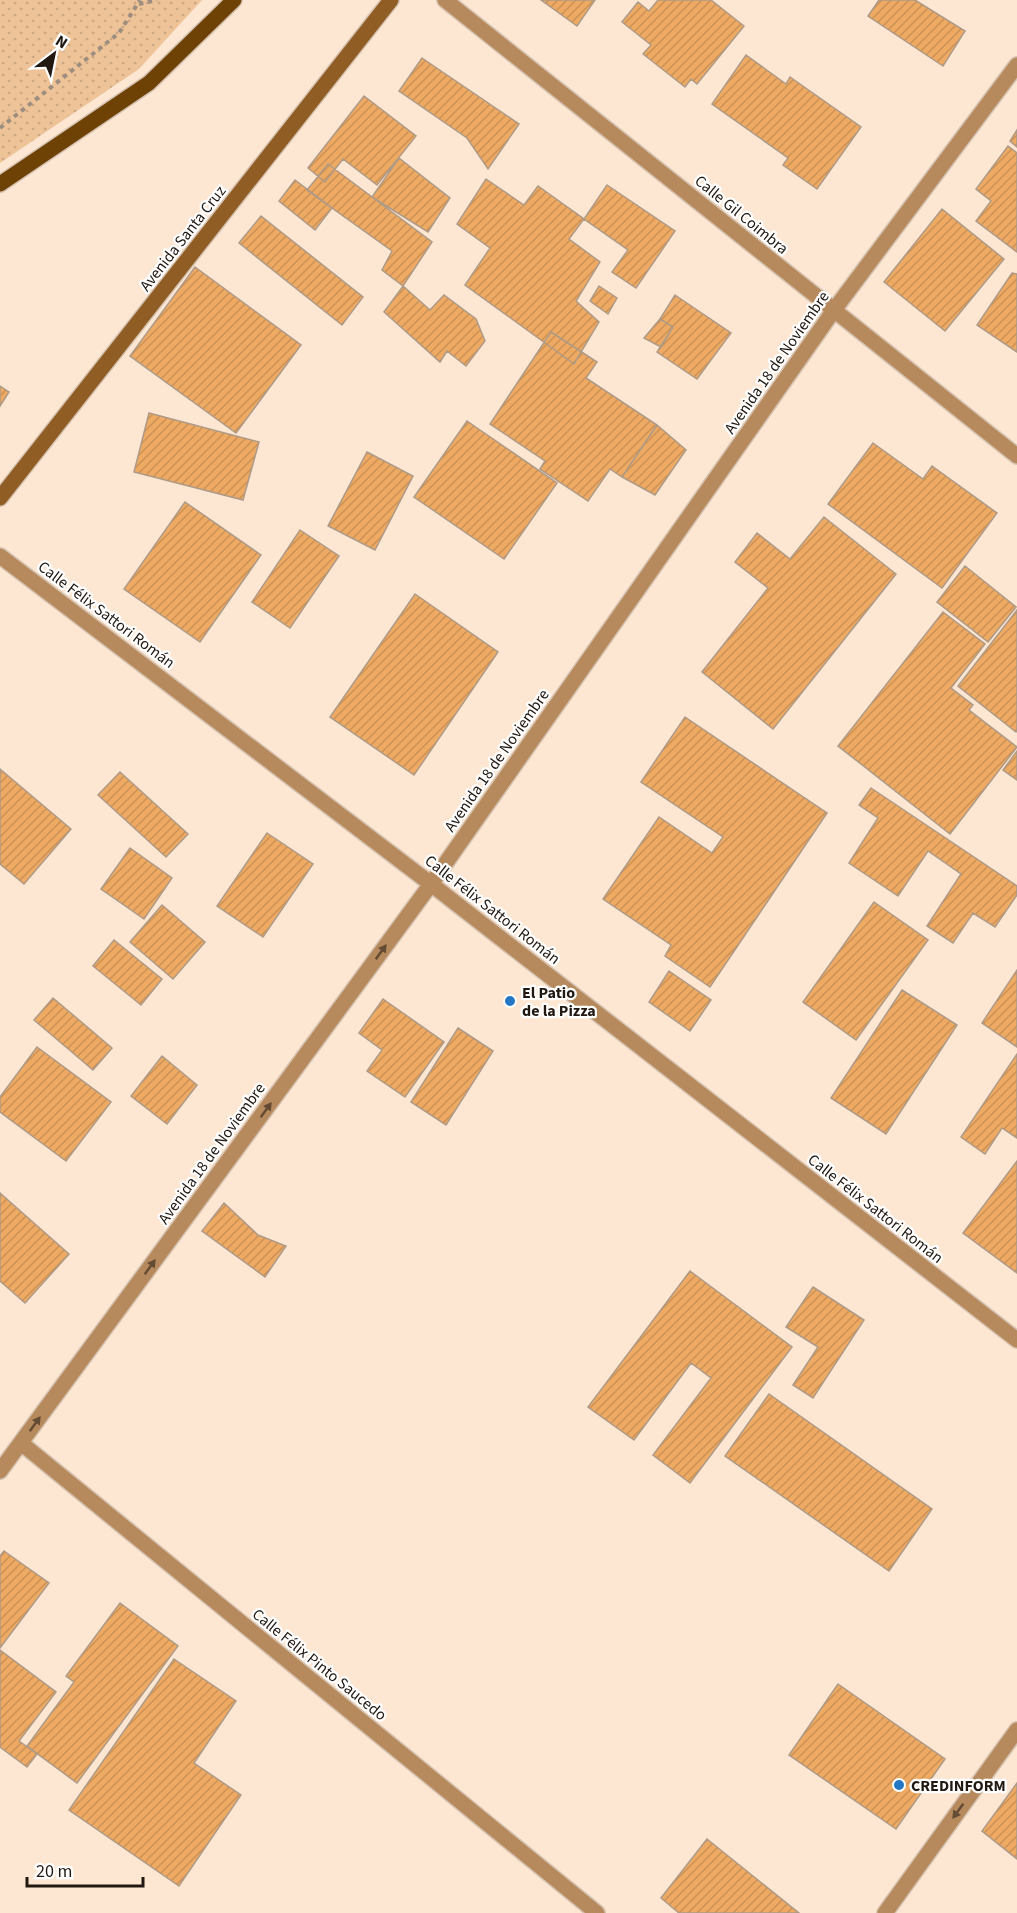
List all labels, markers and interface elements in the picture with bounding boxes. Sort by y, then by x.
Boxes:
north arrow [24,24,84,84]
text: N [51,30,72,54]
street label: Calle Gil Coimbra [690,170,793,259]
street label: Avenida Santa Cruz [135,181,231,296]
street label: Avenida 18 de Noviembre [719,287,835,438]
street label: Calle Félix Sattori Román [33,556,179,674]
street label: Avenida 18 de Noviembre [439,685,555,836]
street label: Calle Félix Sattori Román [420,850,565,970]
one-way arrow [375,945,387,961]
place label: El Patio de la Pizza [522,982,596,1022]
marker: El Patio de la Pizza [503,994,517,1008]
street label: Avenida 18 de Noviembre [153,1078,271,1229]
one-way arrow [259,1102,271,1117]
street label: Calle Félix Sattori Román [803,1149,948,1269]
one-way arrow [144,1259,156,1275]
one-way arrow [29,1416,41,1432]
street label: Calle Félix Pinto Saucedo [248,1604,391,1726]
place label: CREDINFORM [911,1775,1006,1797]
marker: CREDINFORM [892,1778,906,1792]
one-way arrow [952,1803,964,1819]
scale bar [27,1850,142,1888]
text: 20 m [36,1859,72,1884]

